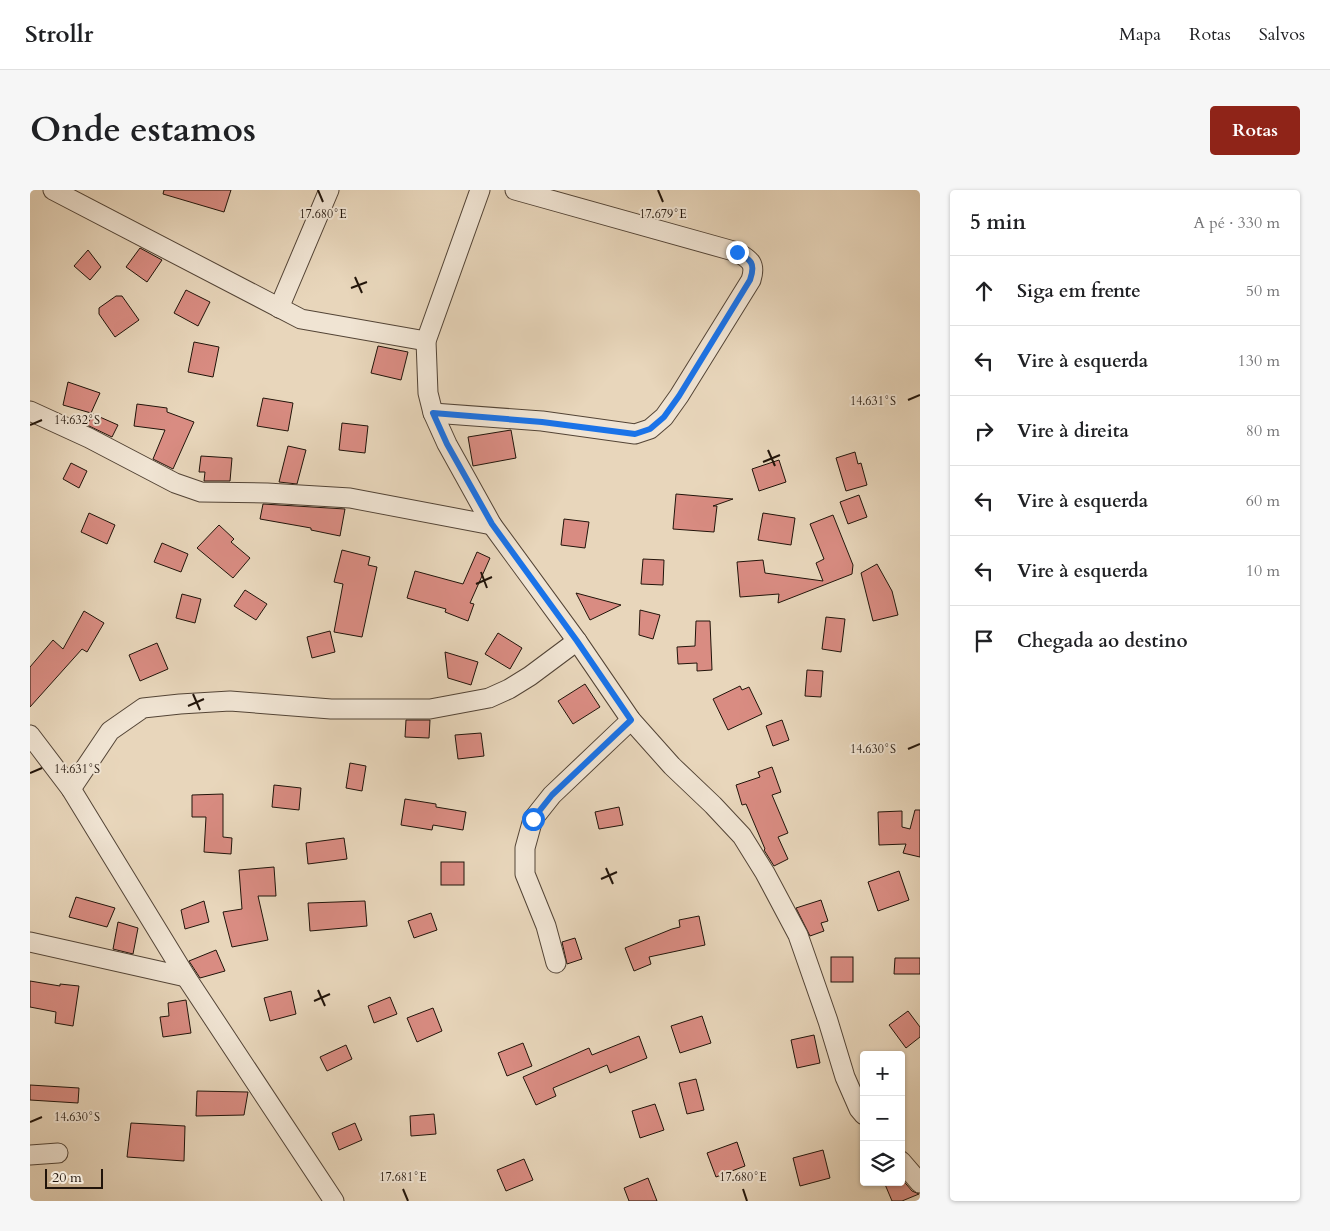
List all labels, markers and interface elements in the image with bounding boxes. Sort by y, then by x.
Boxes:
text: Strollr [25,18,93,51]
text: Mapa [1119,22,1161,47]
text: Rotas [1189,22,1231,47]
text: Salvos [1259,22,1305,47]
text: Onde estamos [30,106,256,154]
button: Rotas [1210,106,1300,155]
text: 17.680°E [299,206,347,222]
text: 17.679°E [639,206,687,222]
text: 5 min [970,208,1026,237]
text: A pé · 330 m [1193,212,1280,234]
route end [726,241,749,264]
icon: ahead [970,277,998,305]
text: Siga em frente [1017,278,1141,304]
text: 50 m [1246,280,1280,302]
icon: left [970,347,998,375]
text: Vire à esquerda [1017,348,1148,374]
text: 130 m [1238,350,1280,372]
text: 14.631°S [850,393,896,409]
text: 14.632°S [54,412,100,428]
icon: right [970,417,998,445]
text: Vire à direita [1017,418,1129,444]
text: 80 m [1246,420,1280,442]
icon: left [970,487,998,515]
text: Vire à esquerda [1017,488,1148,514]
text: 60 m [1246,490,1280,512]
icon: left [970,557,998,585]
text: Vire à esquerda [1017,558,1148,584]
text: 10 m [1246,560,1280,582]
icon: arrive [970,627,998,655]
text: Chegada ao destino [1017,628,1188,654]
text: 14.630°S [850,741,896,757]
text: 14.631°S [54,761,100,777]
route start [522,808,545,831]
map controls [860,1051,905,1186]
button: + [860,1051,905,1096]
button: − [860,1096,905,1141]
text: 14.630°S [54,1109,100,1125]
button: layers [860,1141,905,1186]
scale bar [45,1166,102,1189]
text: 20 m [52,1168,82,1187]
text: 17.681°E [379,1169,427,1185]
text: 17.680°E [719,1169,767,1185]

